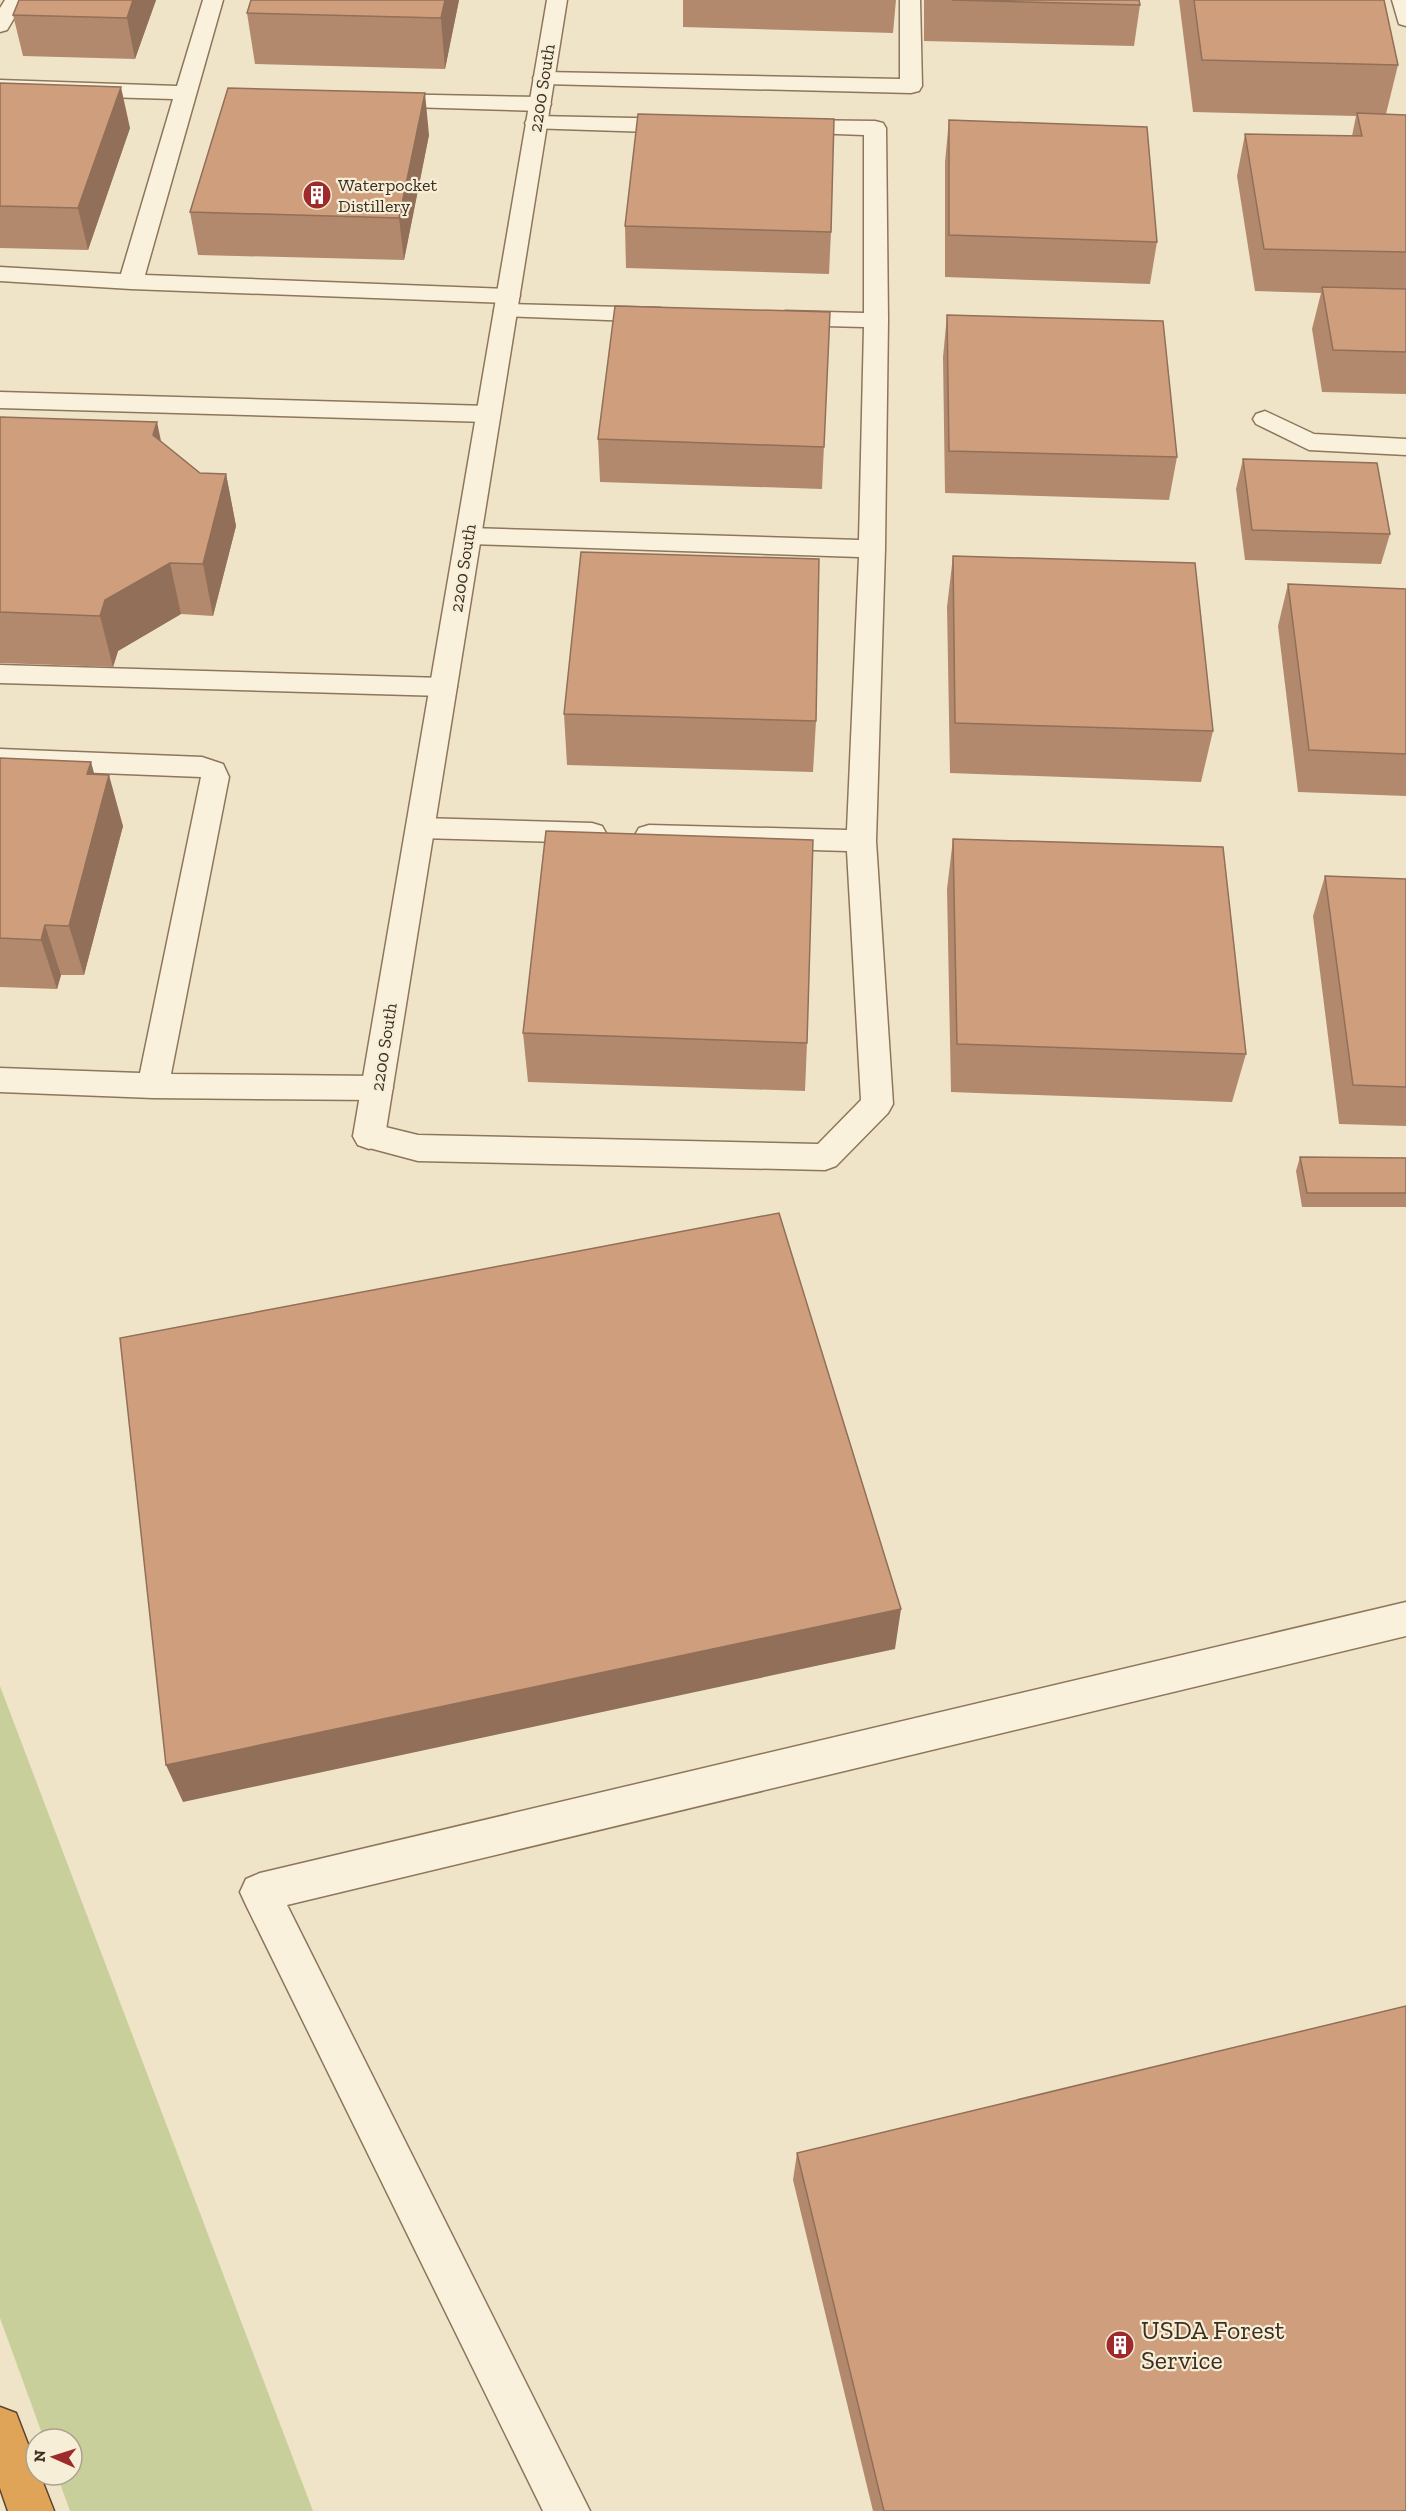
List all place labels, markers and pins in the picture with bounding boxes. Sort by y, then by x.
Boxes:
place label: Waterpocket Distillery [338,174,437,217]
building icon: Waterpocket Distillery [301,179,333,211]
place label: USDA Forest Service [1141,2314,1285,2376]
building icon: USDA Forest Service [1104,2329,1136,2361]

